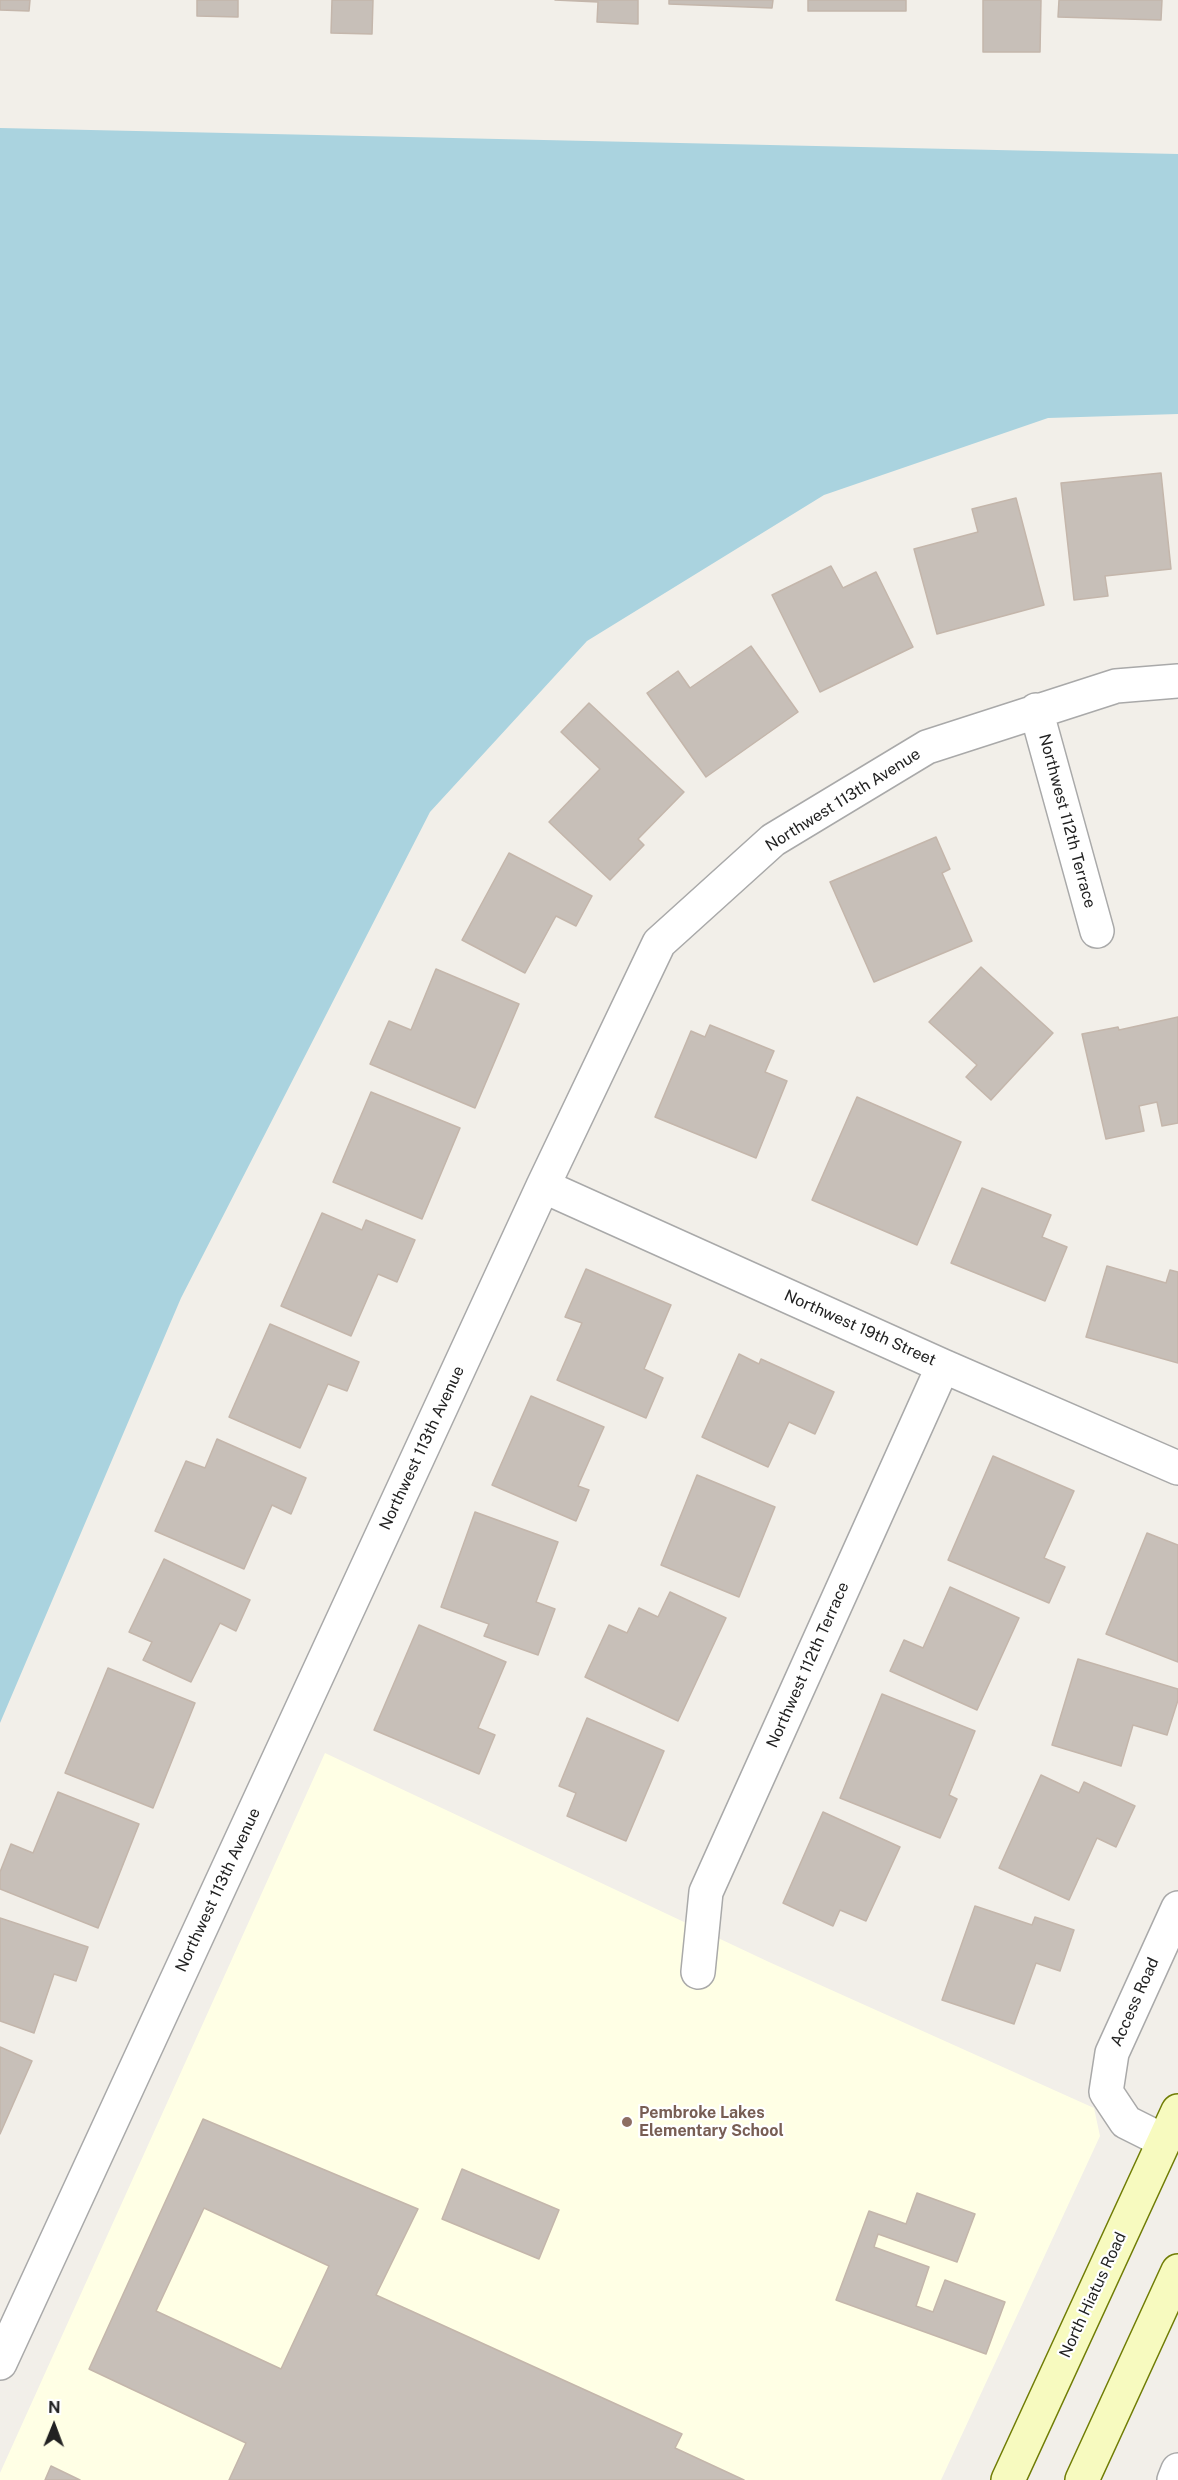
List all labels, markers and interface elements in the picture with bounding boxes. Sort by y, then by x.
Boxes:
street label: Northwest 112th Terrace [1034,732,1100,910]
street label: Northwest 113th Avenue [762,744,924,856]
street label: Northwest 19th Street [781,1286,939,1370]
street label: Northwest 113th Avenue [375,1363,469,1533]
street label: Northwest 112th Terrace [763,1579,853,1751]
street label: Northwest 113th Avenue [171,1805,265,1975]
street label: Access Road [1107,1955,1163,2049]
place label: Pembroke Lakes Elementary School [639,2103,784,2141]
marker: Pembroke Lakes Elementary School [620,2115,634,2129]
street label: North Hiatus Road [1055,2229,1131,2361]
north arrow [24,2396,84,2456]
text: N [48,2398,61,2417]

